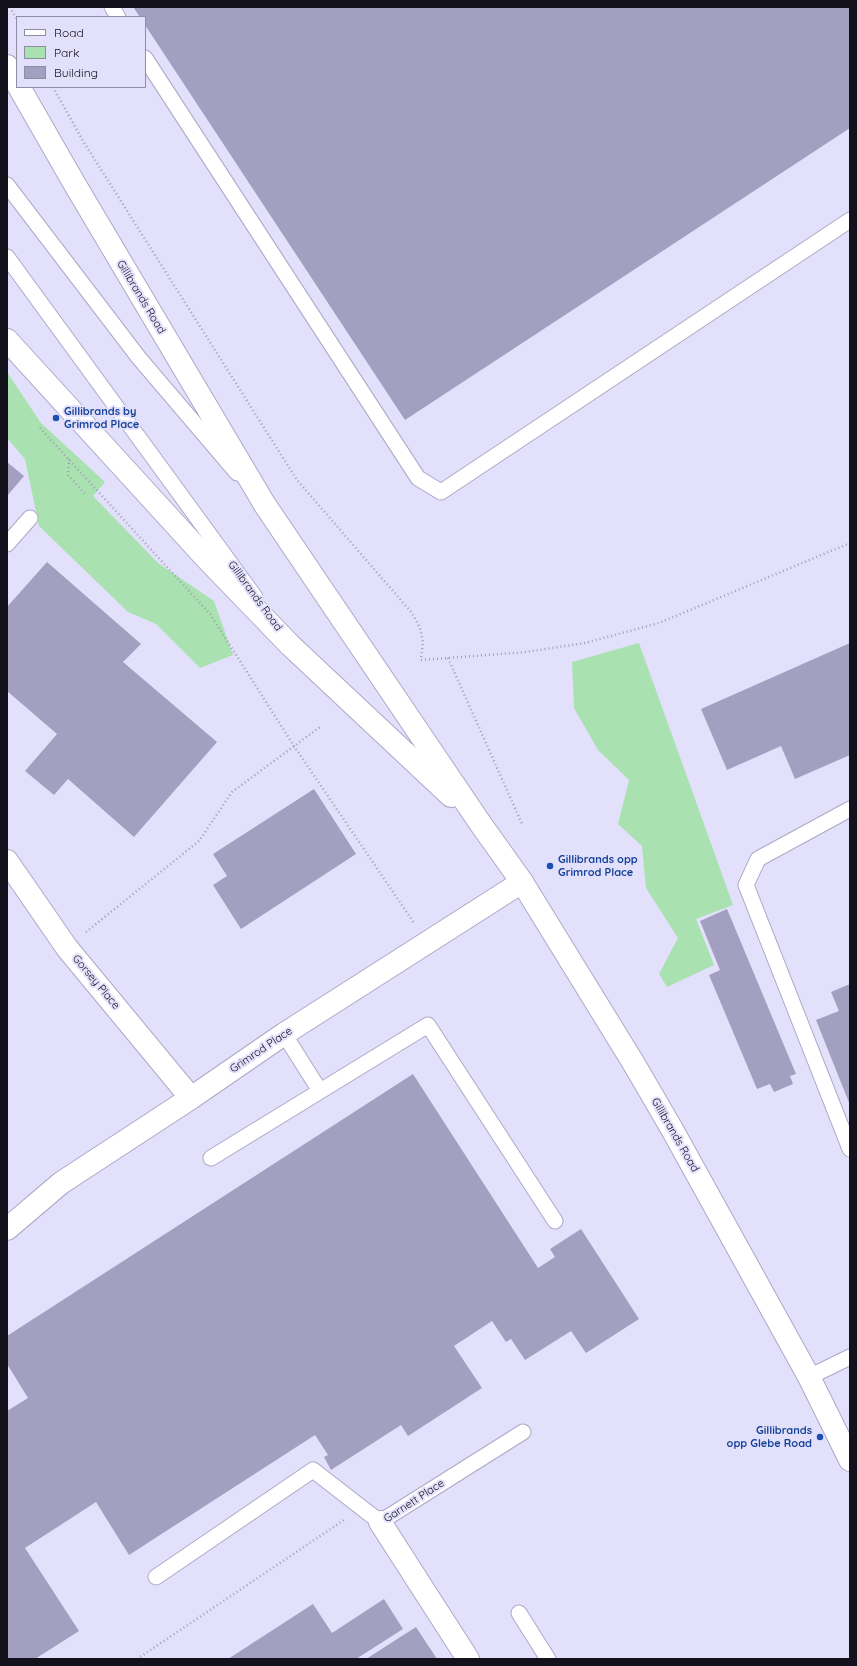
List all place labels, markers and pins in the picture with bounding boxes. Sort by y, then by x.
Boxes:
place label: Gillibrands by Grimrod Place [64,405,139,431]
marker: Gillibrands by Grimrod Place [51,413,61,423]
place label: Gillibrands opp Grimrod Place [558,853,638,879]
marker: Gillibrands opp Grimrod Place [545,861,555,871]
place label: Gillibrands opp Glebe Road [727,1424,812,1450]
marker: Gillibrands opp Glebe Road [815,1432,825,1442]

